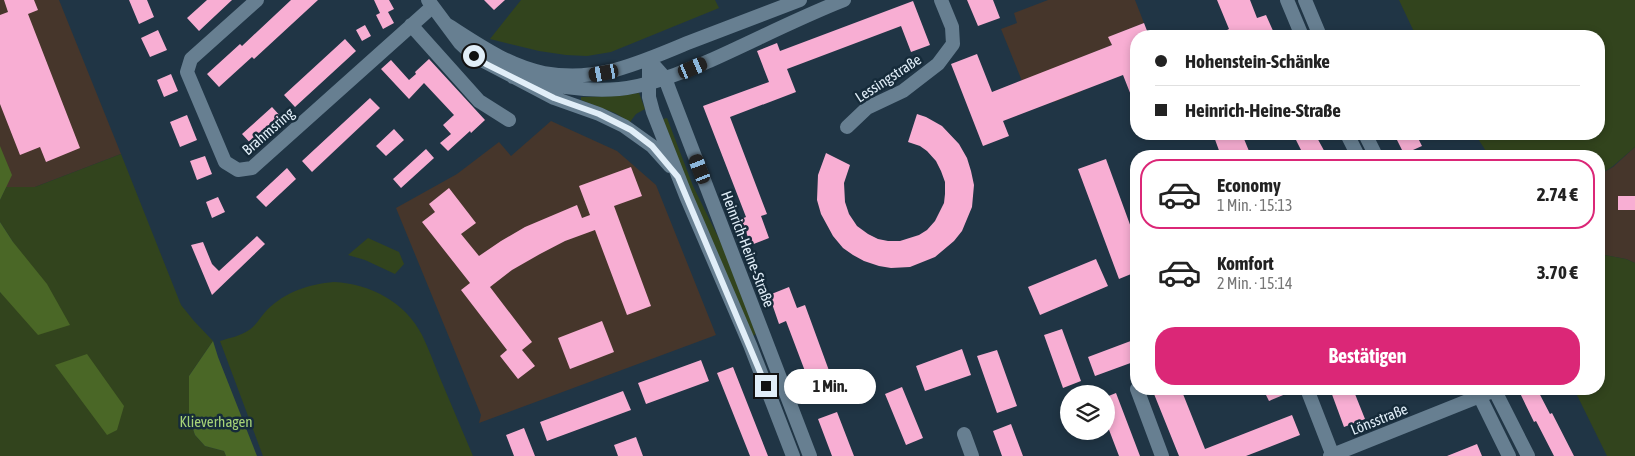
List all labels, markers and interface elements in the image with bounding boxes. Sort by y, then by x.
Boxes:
route start [463,45,485,67]
street label: Lessingstraße [852,50,924,106]
text: Hohenstein-Schänke [1185,50,1330,72]
car [676,55,709,81]
car [587,63,620,83]
text: Heinrich-Heine-Straße [1185,99,1341,121]
street label: Brahmsring [239,104,298,158]
car [687,152,712,186]
icon: car [1157,172,1202,217]
text: Economy [1217,174,1281,196]
text: 2.74 € [1537,183,1578,205]
street label: Heinrich-Heine-Straße [718,188,778,310]
text: 1 Min. · 15:13 [1217,196,1292,214]
icon: car [1157,250,1202,295]
text: Komfort [1217,252,1274,274]
text: 3.70 € [1537,261,1578,283]
text: 2 Min. · 15:14 [1217,274,1292,292]
button: Bestätigen [1155,327,1580,385]
callout: 1 Min. [784,368,876,404]
route end [755,375,777,397]
text: 1 Min. [813,377,847,395]
map controls [1060,385,1115,440]
button: layers [1060,385,1115,440]
street label: Lönsstraße [1348,400,1410,438]
park label: Klieverhagen [179,413,253,430]

